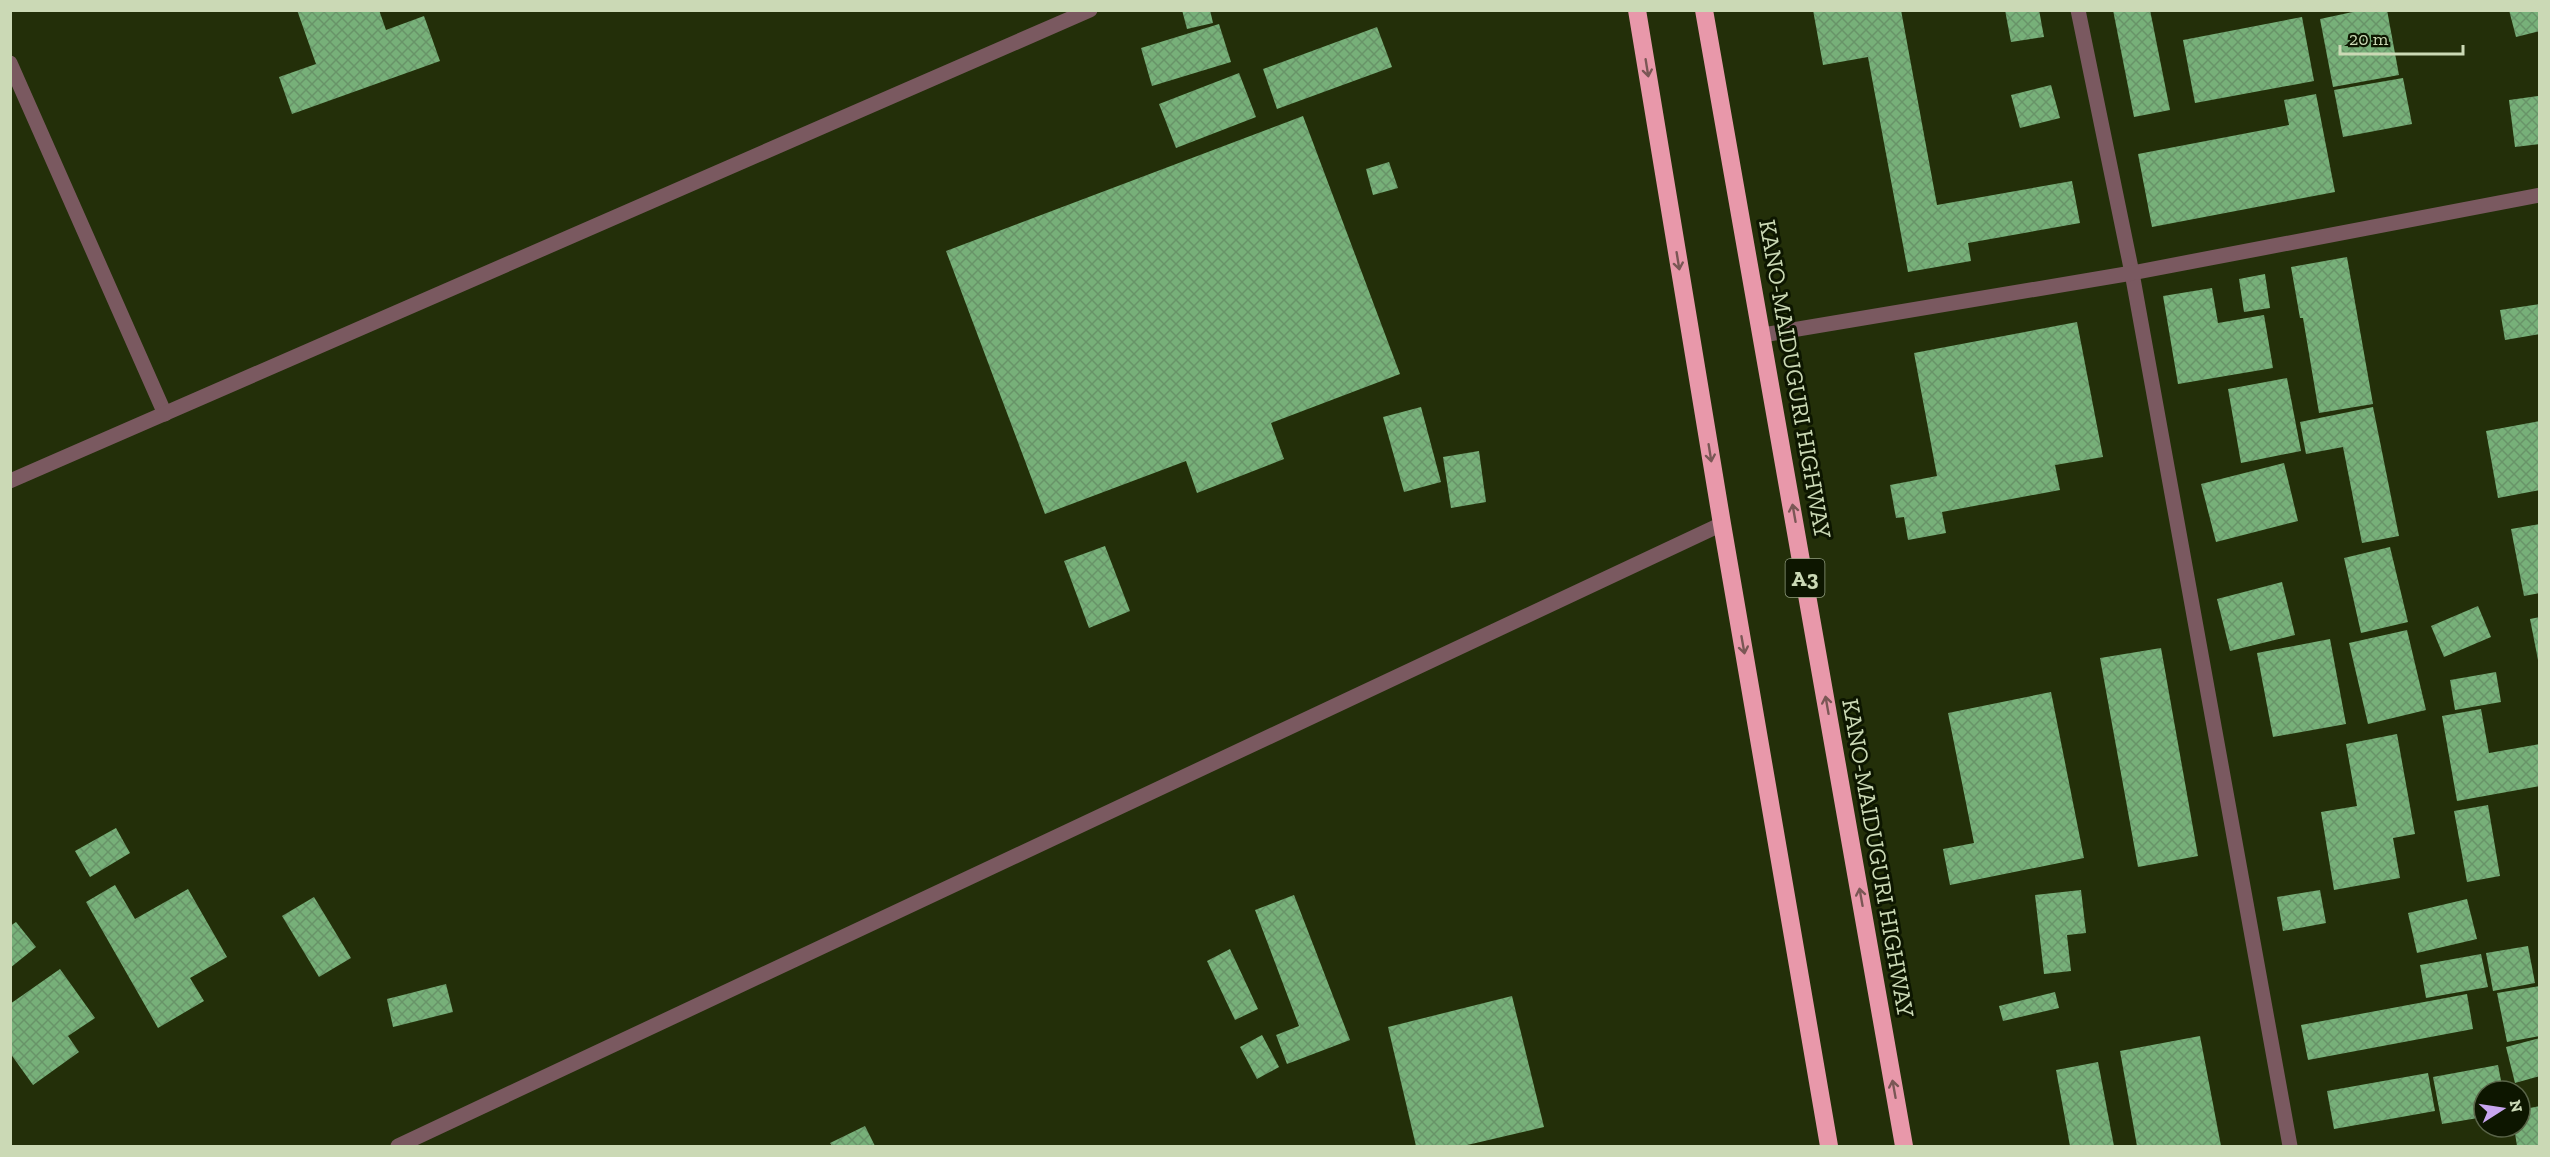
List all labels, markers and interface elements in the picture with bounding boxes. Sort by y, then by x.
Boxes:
scale bar [2340,18,2463,56]
text: 20 m [2349,28,2389,50]
one-way arrow [1641,58,1652,78]
street label: KANO-MAIDUGURI HIGHWAY [1753,217,1838,541]
one-way arrow [1673,250,1684,270]
one-way arrow [1705,443,1716,462]
one-way arrow [1788,503,1799,523]
road number: A3 [1786,559,1824,597]
one-way arrow [1737,635,1748,655]
one-way arrow [1822,695,1833,715]
street label: KANO-MAIDUGURI HIGHWAY [1836,696,1921,1020]
one-way arrow [1855,887,1866,907]
north arrow [2472,1079,2532,1139]
one-way arrow [1888,1080,1899,1099]
text: N [2506,1098,2527,1114]

